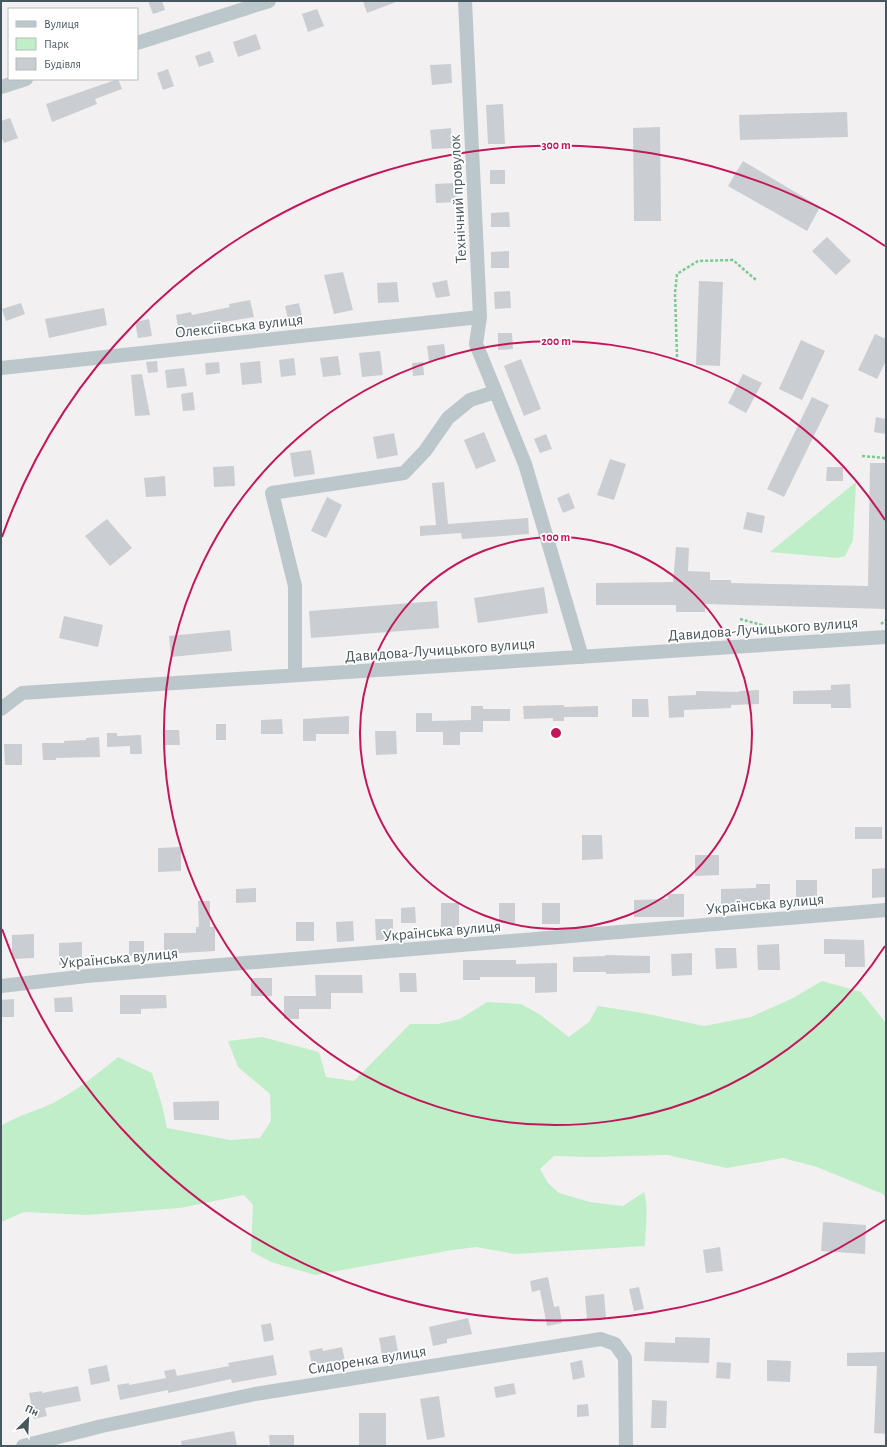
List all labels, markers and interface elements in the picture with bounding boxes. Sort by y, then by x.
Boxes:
legend [8,8,138,80]
text: Вулиця [44,18,79,31]
text: Парк [44,38,69,50]
text: Будівля [44,58,81,71]
street label: Технічний провулок [447,134,470,264]
text: 300 m [541,139,571,151]
street label: Олексіївська вулиця [174,311,304,342]
text: 200 m [541,335,571,347]
text: 100 m [542,531,570,543]
street label: Давидова-Лучицького вулиця [667,614,859,645]
street label: Давидова-Лучицького вулиця [344,635,536,666]
centre of rings [549,726,563,740]
street label: Українська вулиця [705,891,825,918]
street label: Українська вулиця [382,918,502,945]
street label: Українська вулиця [59,945,179,972]
street label: Сидоренка вулиця [307,1343,427,1378]
north arrow [8,1399,48,1439]
text: Пн [23,1403,40,1418]

